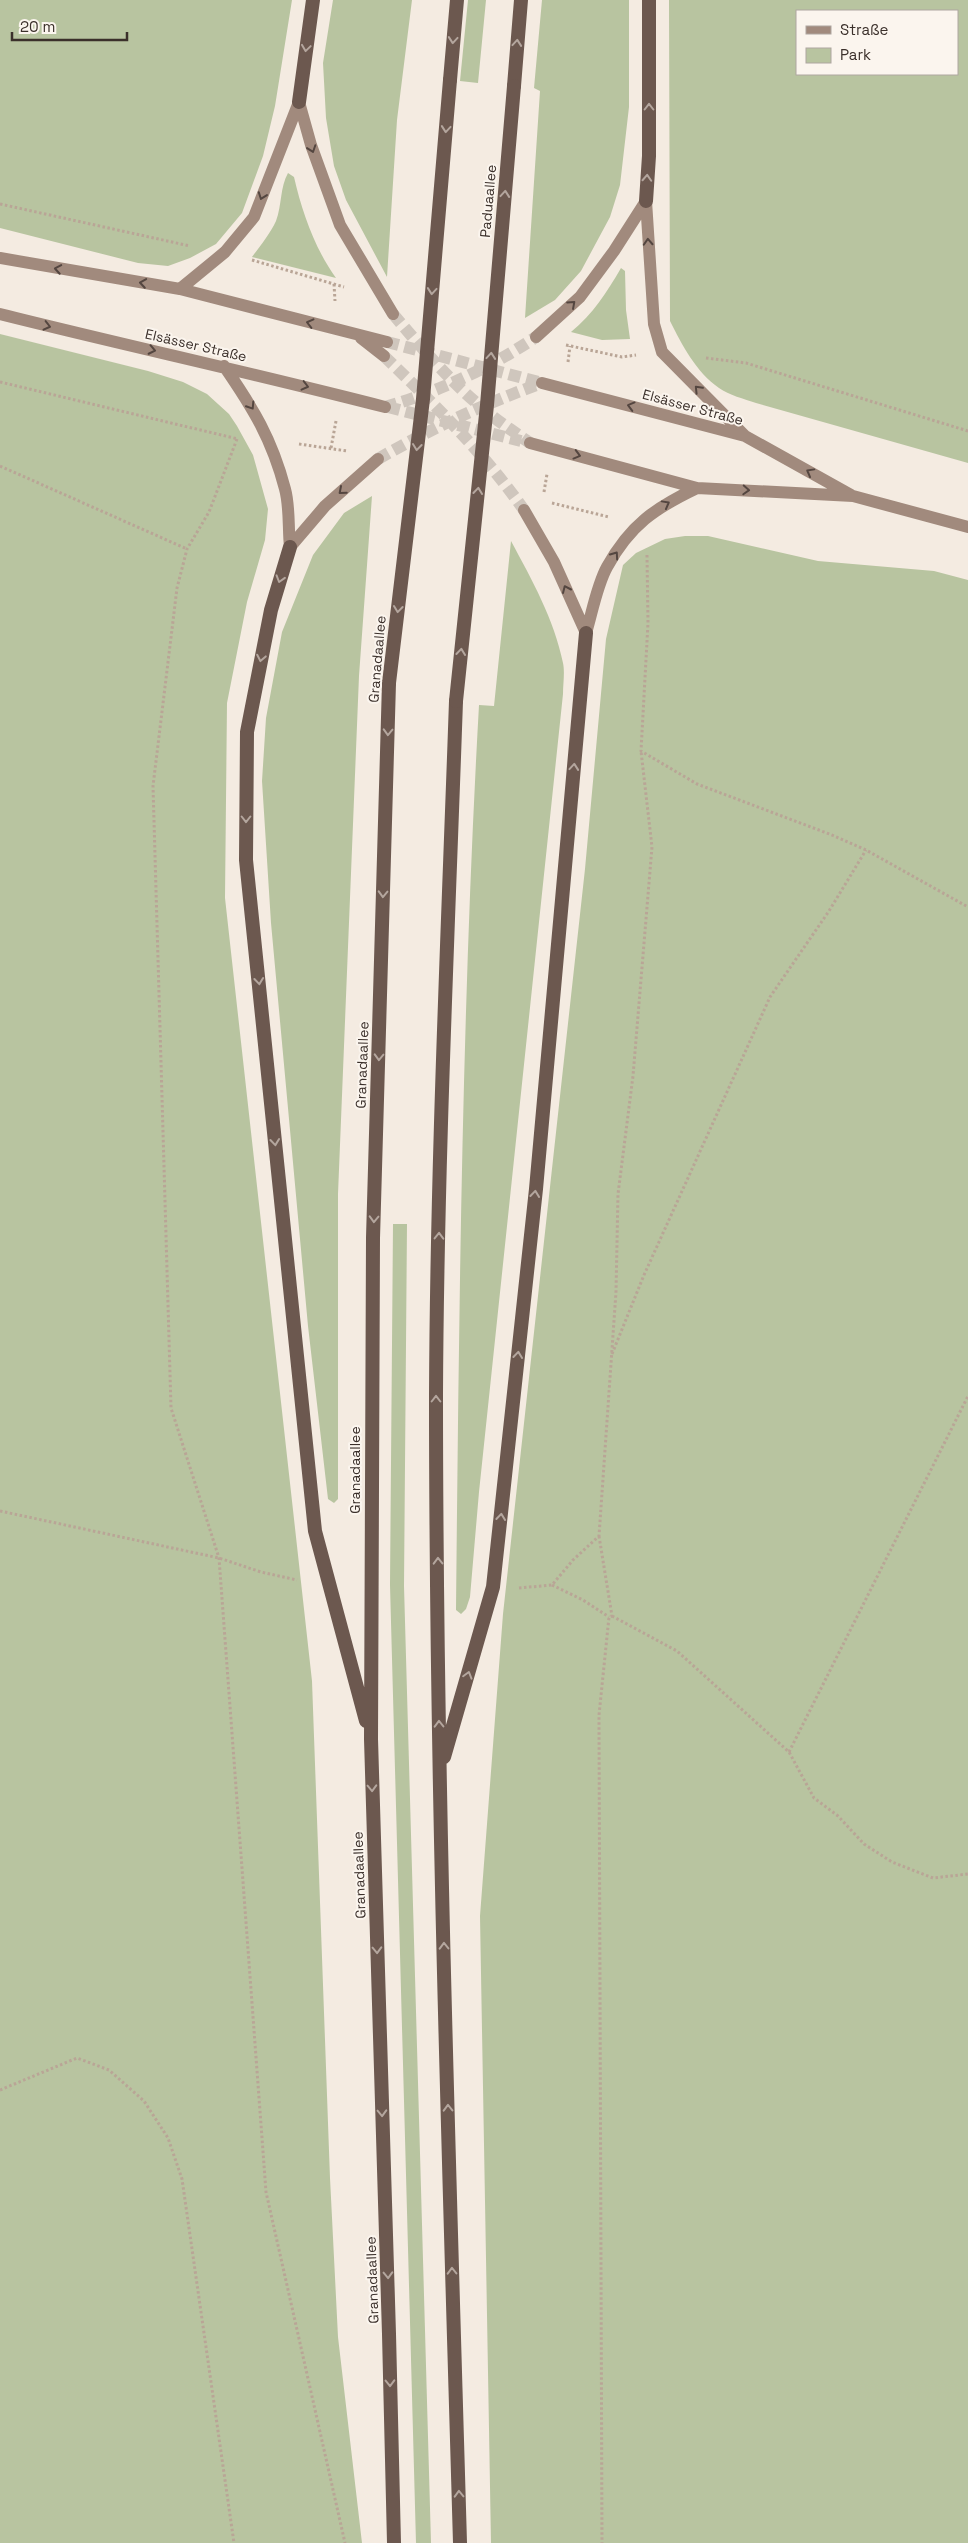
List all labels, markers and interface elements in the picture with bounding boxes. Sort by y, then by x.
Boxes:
scale bar [12,10,128,42]
legend [796,10,958,75]
text: 20 m [20,17,55,36]
text: Straße [840,20,889,39]
one-way arrow [448,36,459,44]
one-way arrow [512,39,523,47]
one-way arrow [301,45,312,53]
text: Park [840,45,871,64]
one-way arrow [644,103,654,110]
one-way arrow [440,125,451,133]
one-way arrow [306,144,316,152]
street label: Paduaallee [476,164,500,238]
one-way arrow [642,174,653,182]
one-way arrow [499,190,510,198]
one-way arrow [258,191,268,200]
one-way arrow [643,238,654,246]
one-way arrow [54,264,63,274]
one-way arrow [138,279,147,289]
one-way arrow [427,287,438,295]
one-way arrow [566,301,575,310]
one-way arrow [305,318,314,329]
one-way arrow [43,320,52,331]
street label: Elsässer Straße [143,325,249,365]
one-way arrow [147,345,156,355]
one-way arrow [486,352,497,360]
one-way arrow [300,380,309,391]
street label: Elsässer Straße [641,385,745,429]
one-way arrow [695,386,704,395]
one-way arrow [245,401,255,410]
one-way arrow [628,402,636,412]
one-way arrow [412,443,423,451]
one-way arrow [573,449,581,460]
one-way arrow [807,469,816,479]
one-way arrow [742,485,750,496]
one-way arrow [338,486,347,495]
one-way arrow [472,486,483,494]
one-way arrow [660,500,669,510]
one-way arrow [609,551,618,561]
one-way arrow [276,574,286,582]
one-way arrow [562,585,572,594]
one-way arrow [393,605,404,613]
street label: Granadaallee [364,615,390,703]
one-way arrow [455,648,466,656]
one-way arrow [257,653,267,662]
one-way arrow [383,728,393,736]
one-way arrow [568,763,579,771]
one-way arrow [241,815,252,823]
one-way arrow [378,890,389,898]
one-way arrow [253,977,264,985]
street label: Granadaallee [351,1021,373,1109]
one-way arrow [373,1053,384,1061]
one-way arrow [269,1139,280,1147]
one-way arrow [530,1189,541,1197]
one-way arrow [369,1216,379,1223]
one-way arrow [433,1232,444,1240]
one-way arrow [512,1351,523,1359]
one-way arrow [431,1395,442,1403]
street label: Granadaallee [346,1426,364,1514]
one-way arrow [495,1512,506,1520]
one-way arrow [433,1557,443,1565]
one-way arrow [462,1672,472,1680]
one-way arrow [434,1720,445,1728]
one-way arrow [367,1784,377,1792]
street label: Granadaallee [348,1831,370,1919]
one-way arrow [439,1942,449,1950]
one-way arrow [372,1946,383,1954]
one-way arrow [443,2104,453,2112]
one-way arrow [377,2109,388,2117]
street label: Granadaallee [361,2236,383,2324]
one-way arrow [447,2267,457,2274]
one-way arrow [382,2271,393,2279]
one-way arrow [385,2379,396,2387]
one-way arrow [453,2490,464,2498]

